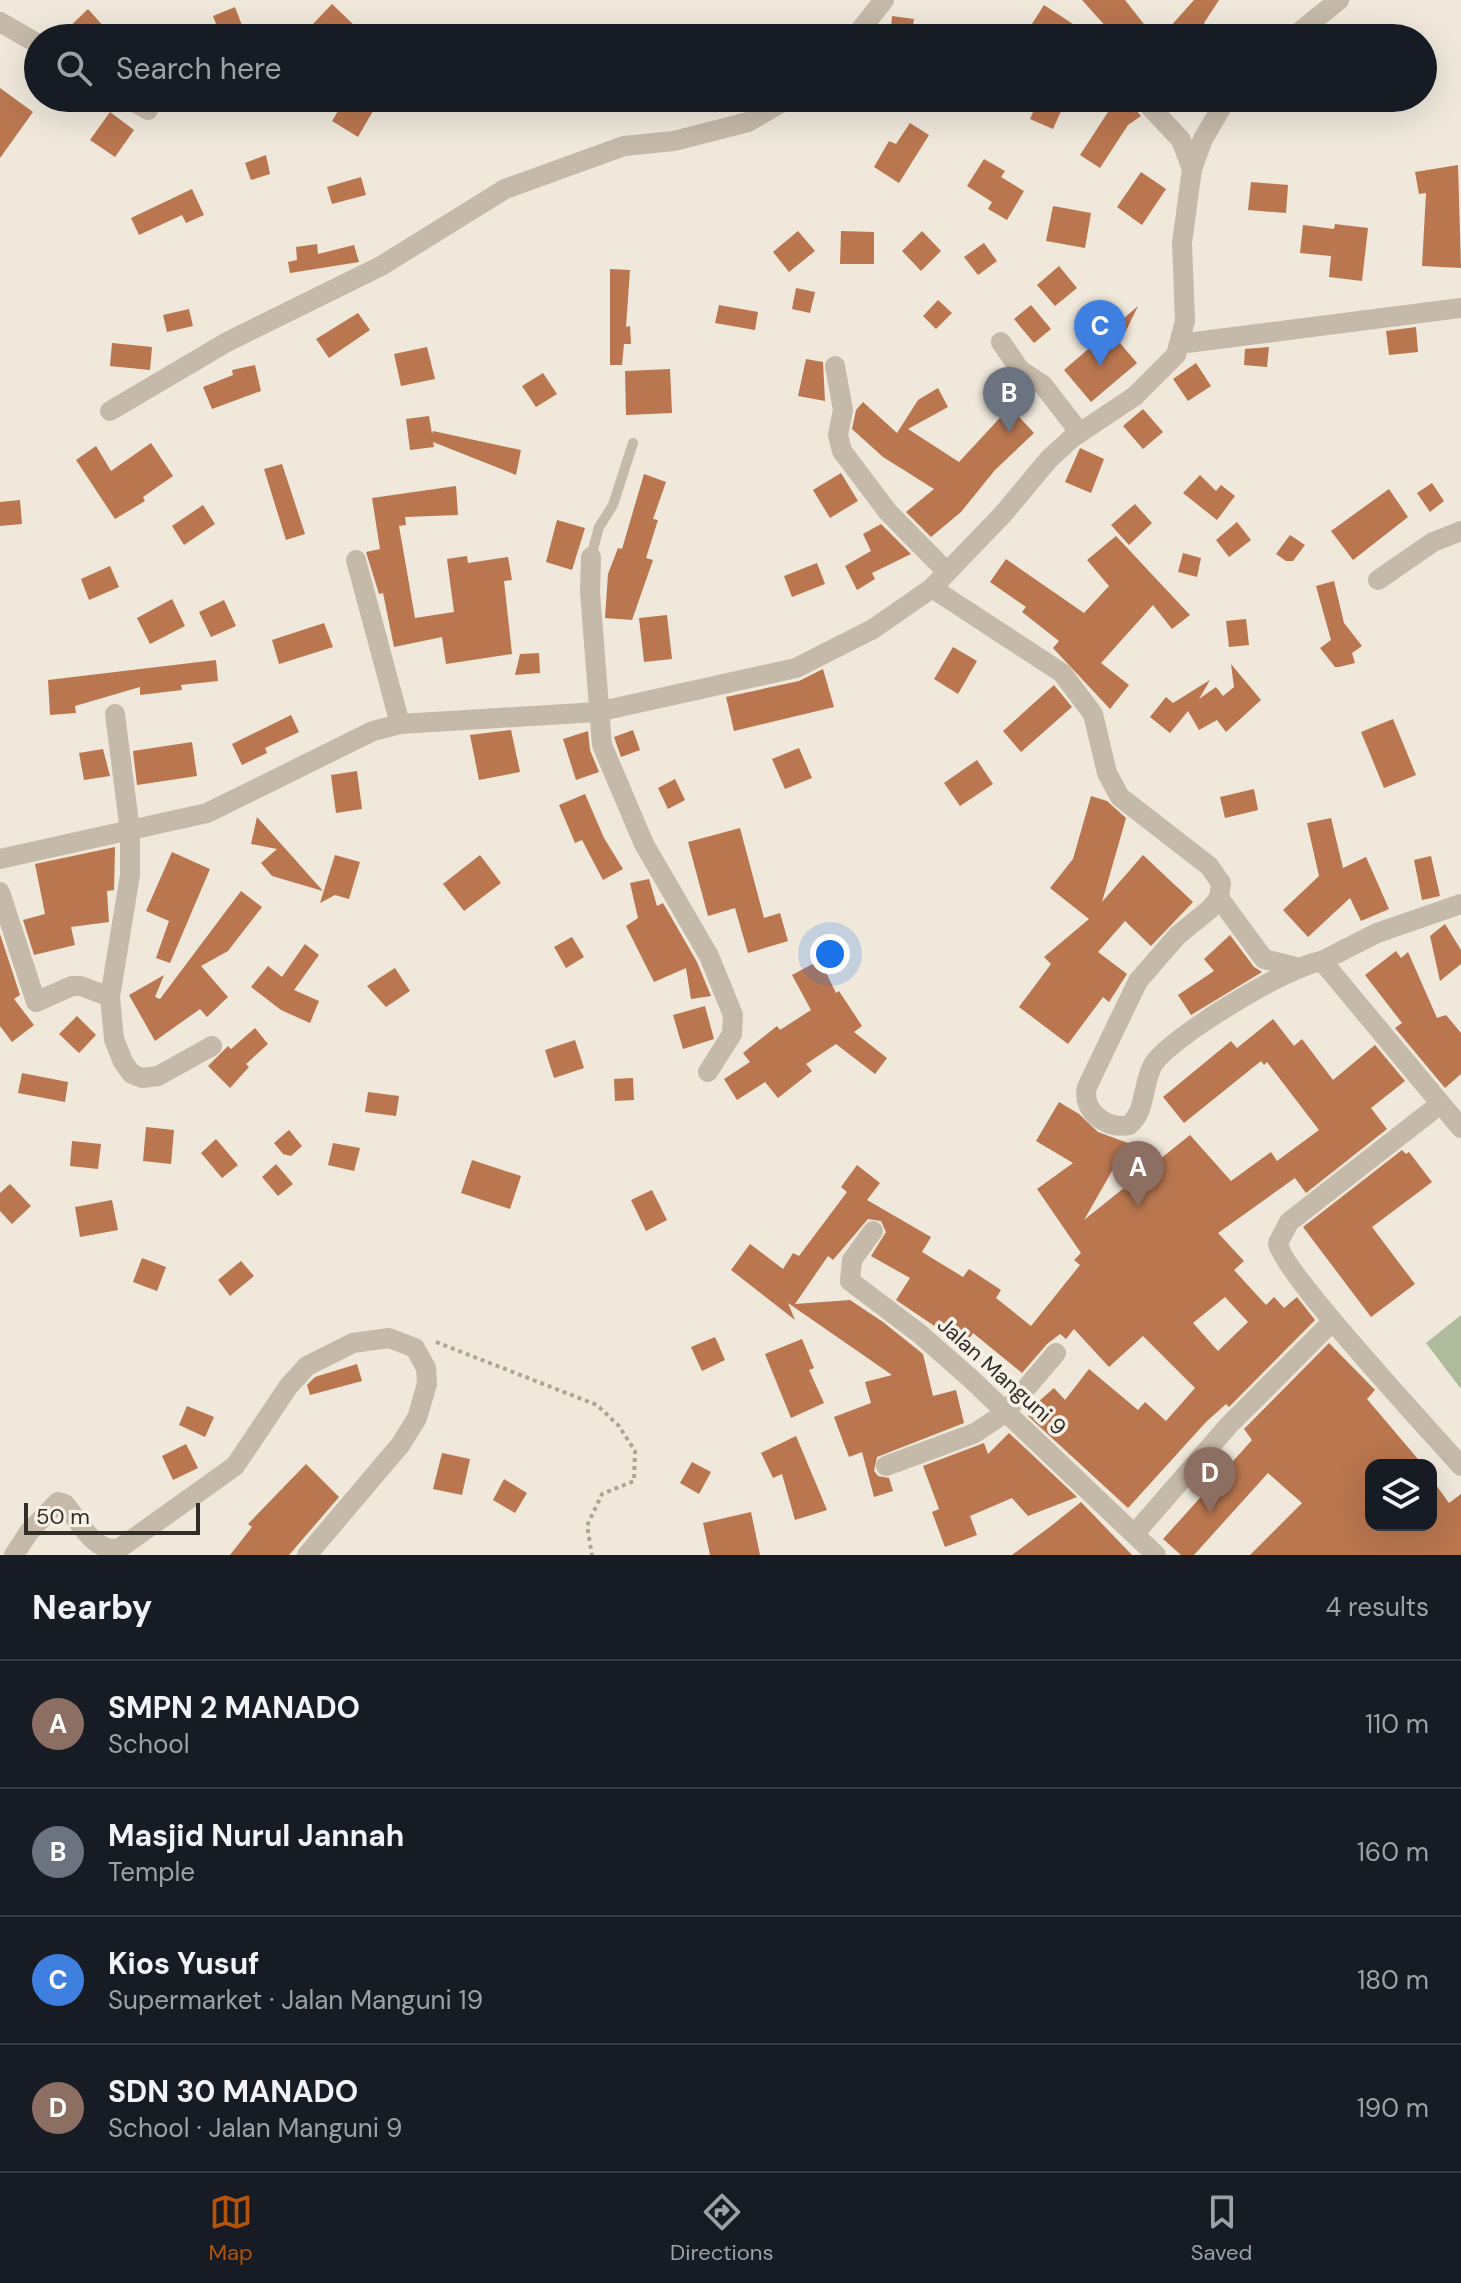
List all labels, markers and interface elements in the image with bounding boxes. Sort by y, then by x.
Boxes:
search box [24,24,1437,112]
icon: search [52,46,96,90]
text: Search here [116,49,282,88]
pin: C [1074,300,1126,366]
pin: B [983,367,1035,433]
your location [810,934,850,974]
pin: A [1112,1141,1164,1207]
street label: Jalan Manguni 9 [931,1310,1073,1442]
pin: D [1184,1447,1236,1513]
map controls [1365,1459,1437,1531]
button: layers [1365,1459,1437,1531]
scale bar [24,1499,200,1535]
text: 50 m [36,1502,90,1531]
text: Nearby [32,1585,152,1630]
text: 4 results [1325,1590,1429,1624]
text: SMPN 2 MANADO [108,1688,360,1727]
text: A [49,1707,67,1741]
text: 110 m [1365,1707,1429,1741]
text: School [108,1727,190,1761]
text: Masjid Nurul Jannah [108,1816,404,1855]
text: B [50,1835,66,1869]
text: 160 m [1357,1835,1429,1869]
text: Temple [108,1855,195,1889]
text: Kios Yusuf [108,1944,259,1983]
text: C [48,1963,68,1997]
text: 180 m [1357,1963,1429,1997]
text: Supermarket · Jalan Manguni 19 [108,1983,483,2017]
text: SDN 30 MANADO [108,2072,358,2111]
text: D [49,2091,67,2125]
text: 190 m [1357,2091,1429,2125]
text: School · Jalan Manguni 9 [108,2111,402,2145]
tab: Map [209,2190,253,2267]
tab: Directions [670,2190,774,2267]
tab: Saved [1191,2190,1252,2267]

